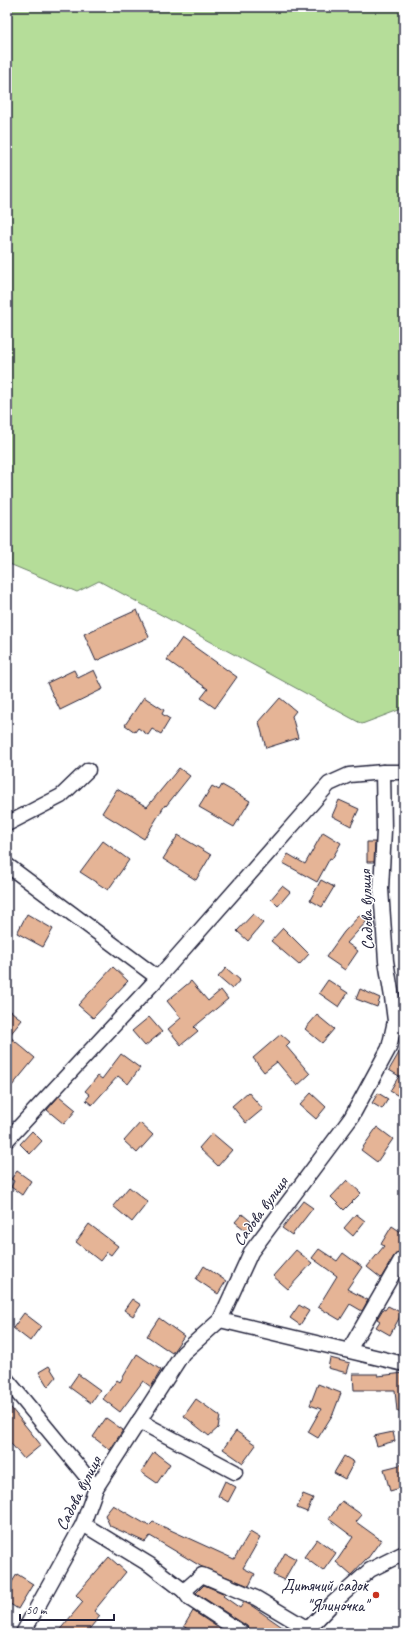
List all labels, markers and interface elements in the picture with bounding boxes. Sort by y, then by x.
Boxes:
street label: Садова вулиця [355,868,378,950]
street label: Садова вулиця [228,1172,293,1250]
street label: Садова вулиця [51,1452,107,1534]
place label: Дитячий садок "Ялиночка" [281,1575,372,1616]
marker: Дитячий садок "Ялиночка" [371,1590,381,1600]
scale bar [20,1596,114,1622]
text: 50 m [26,1602,48,1618]

